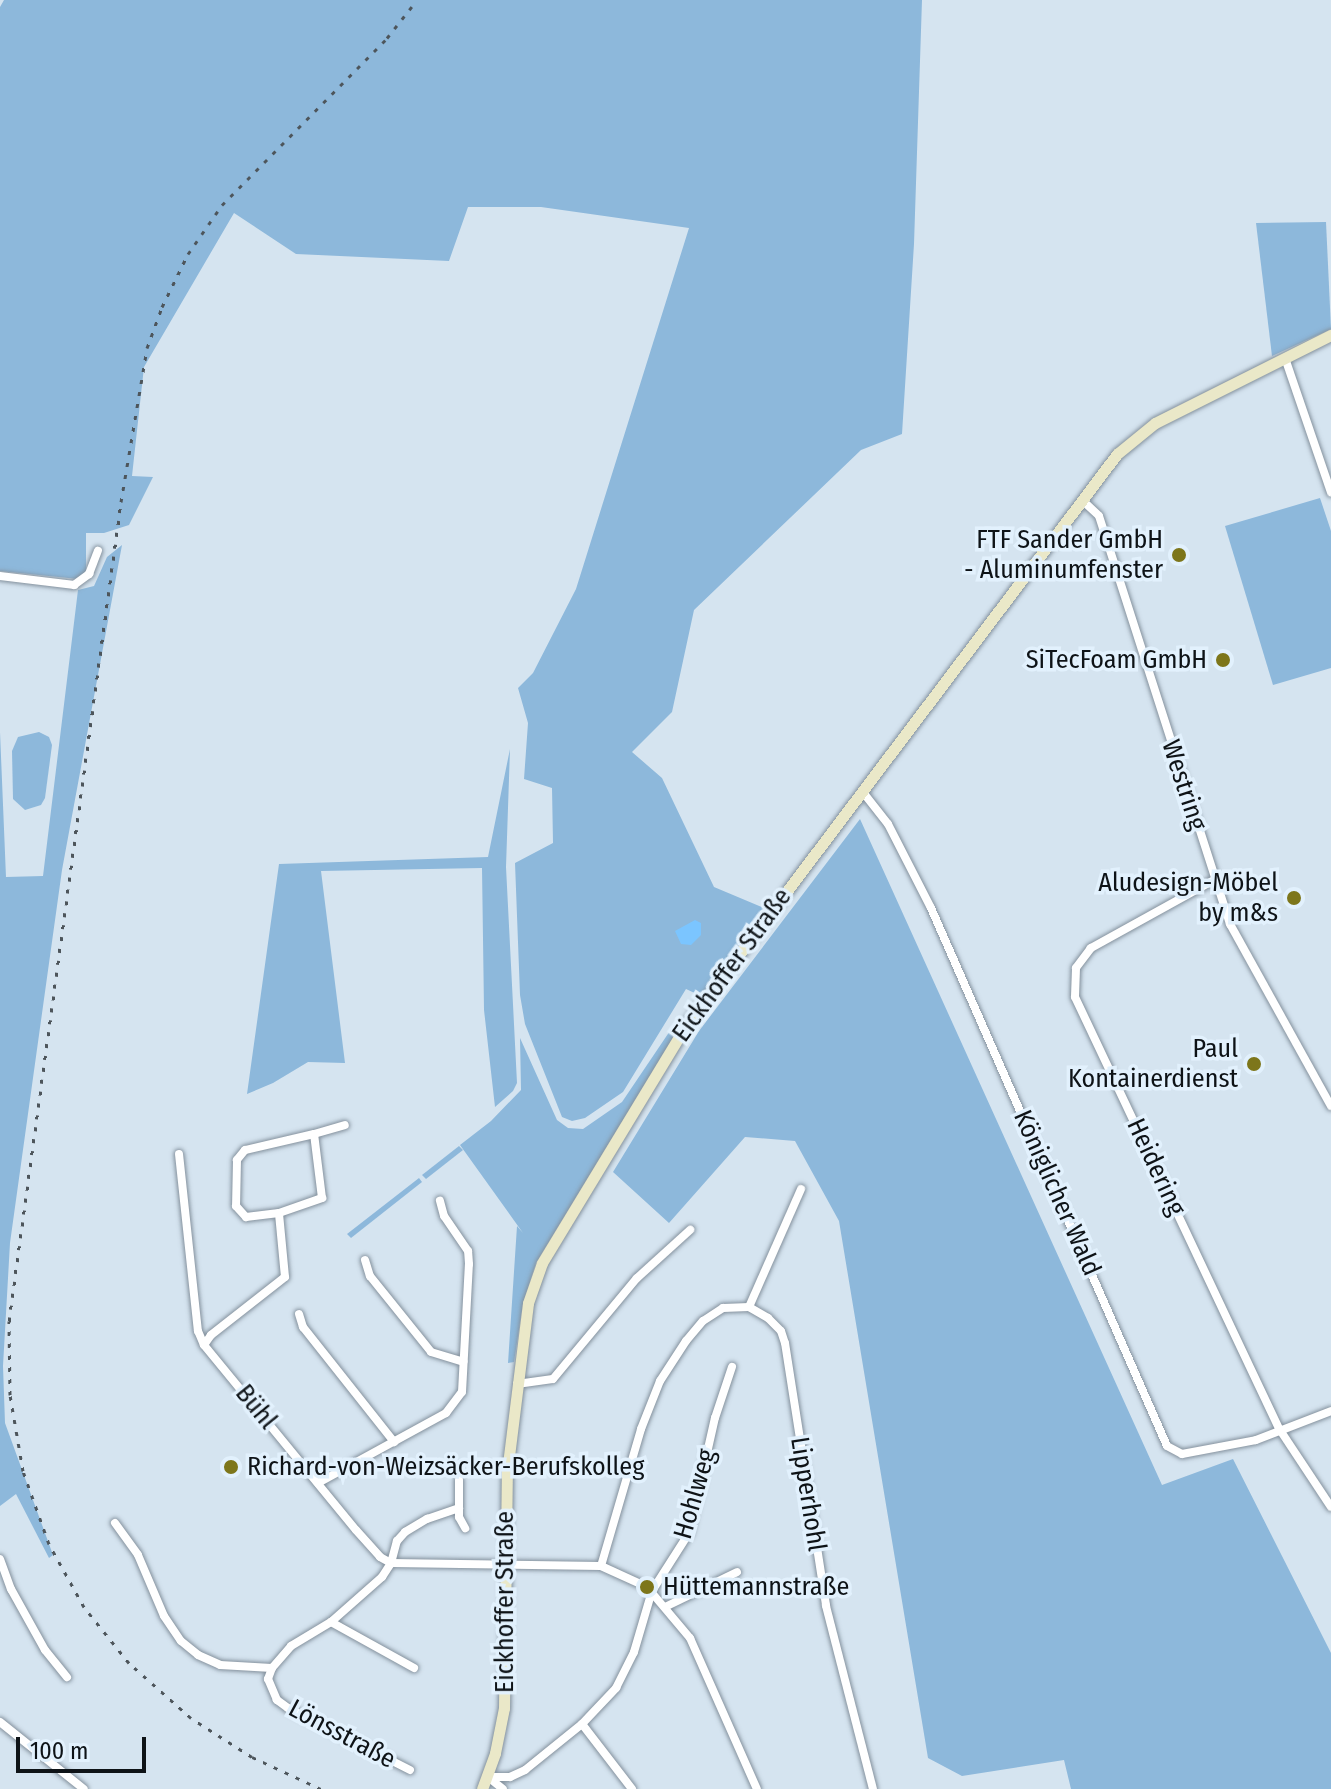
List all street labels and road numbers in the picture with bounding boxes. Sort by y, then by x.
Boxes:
street label: Westring [1155,736,1213,834]
street label: Eickhoffer Straße [666,882,798,1048]
street label: Königlicher Wald [1007,1106,1107,1280]
street label: Heidering [1120,1114,1192,1220]
street label: Bühl [229,1378,283,1436]
street label: Lipperhohl [784,1434,832,1554]
street label: Hohlweg [667,1445,723,1543]
street label: Eickhoffer Straße [489,1511,521,1693]
street label: Lönsstraße [283,1693,401,1775]

